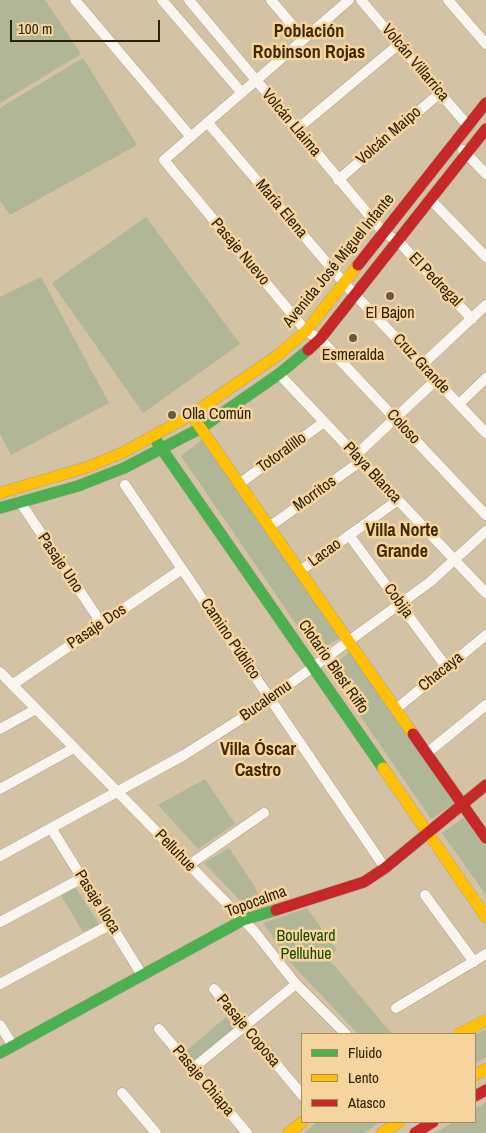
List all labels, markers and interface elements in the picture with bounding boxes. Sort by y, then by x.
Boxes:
scale bar [12,10,162,42]
text: 100 m [18,18,52,39]
district label: Población Robinson Rojas [253,21,365,64]
street label: Volcán Villarrica [377,21,453,105]
street label: Volcán Llaima [257,85,325,161]
street label: Volcán Maipo [353,103,425,169]
street label: María Elena [251,176,311,242]
street label: Avenida José Miguel Infante [279,190,399,332]
street label: Pasaje Nuevo [206,215,274,289]
street label: El Pedregal [405,249,465,311]
marker: El Bajon [384,290,396,302]
place label: El Bajon [366,304,414,324]
street label: Cruz Grande [388,330,454,398]
marker: Esmeralda [347,332,359,344]
place label: Esmeralda [322,346,384,366]
place label: Olla Común [182,405,251,425]
street label: Coloso [382,406,424,448]
marker: Olla Común [166,409,178,421]
street label: Totoralillo [254,429,310,477]
street label: Playa Blanca [339,438,405,508]
street label: Morritos [290,472,340,516]
district label: Villa Norte Grande [366,520,438,562]
street label: Pasaje Uno [33,530,87,596]
street label: Lacao [305,535,345,571]
street label: Cobija [379,580,417,622]
street label: Camino Público [196,595,264,683]
street label: Pasaje Dos [64,600,130,654]
street label: Clotario Blest Riffo [294,616,372,718]
street label: Chacaya [415,648,467,696]
street label: Bucalemu [237,676,295,726]
district label: Villa Óscar Castro [220,739,296,782]
street label: Pelluhue [150,826,200,876]
street label: Pasaje Iloca [70,867,124,937]
street label: Topocalma [223,882,289,922]
park label: Boulevard Pelluhue [276,927,336,965]
street label: Pasaje Coposa [212,991,284,1071]
legend [301,1033,476,1123]
street label: Pasaje Chiapa [168,1042,238,1120]
text: Fluido [348,1042,382,1063]
text: Lento [348,1067,379,1088]
text: Atasco [348,1092,386,1113]

